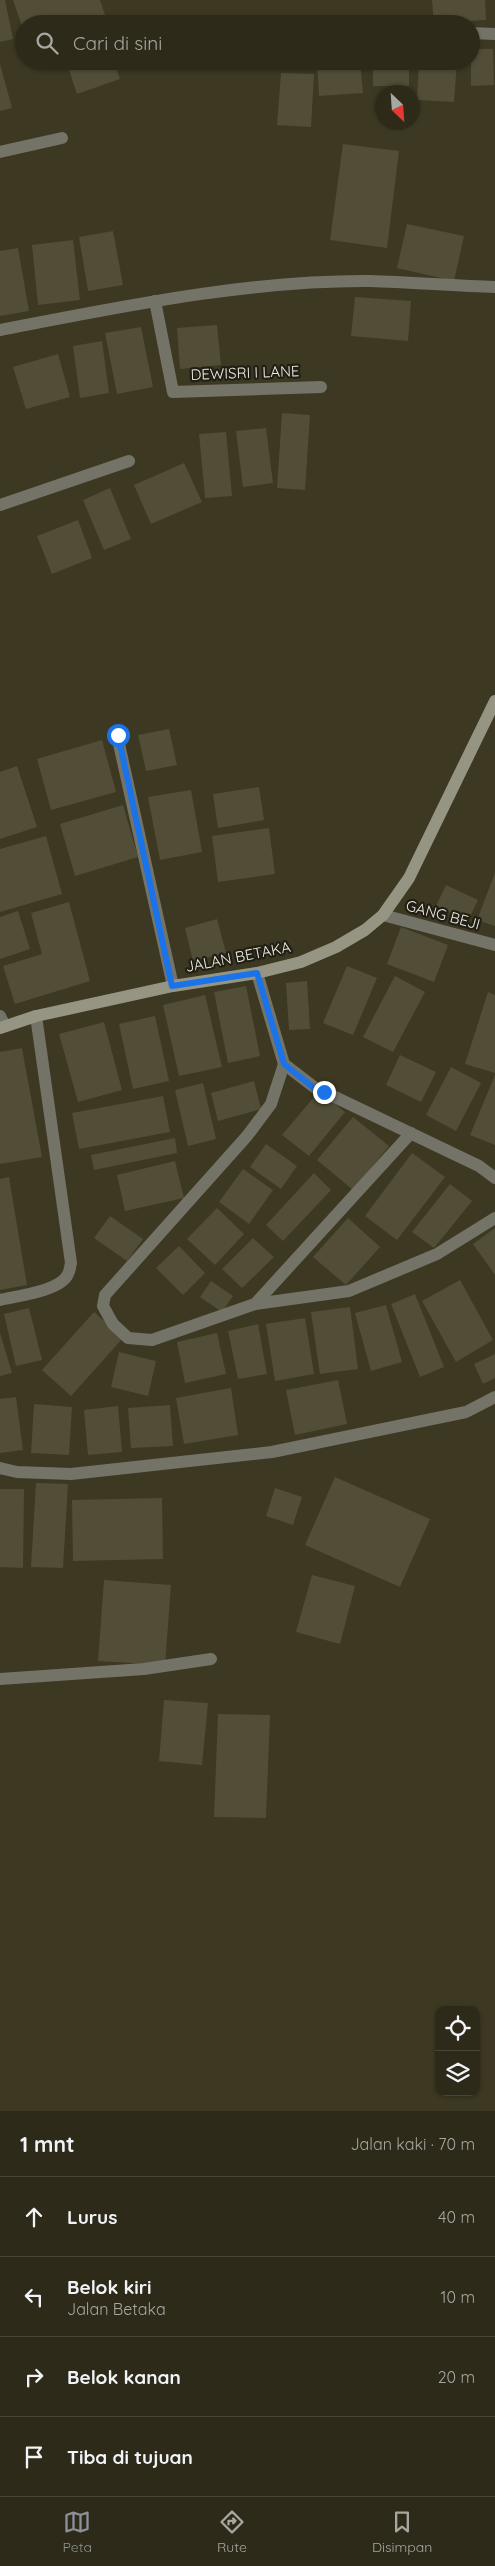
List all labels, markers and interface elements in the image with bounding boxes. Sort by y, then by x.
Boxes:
search box [15,15,480,70]
icon: search [33,29,61,57]
text: Cari di sini [73,31,162,55]
north arrow [375,85,420,130]
street label: DEWISRI I LANE [190,361,300,384]
route start [107,724,130,747]
street label: GANG BEJI [404,895,482,934]
street label: JALAN BETAKA [184,937,292,976]
route end [313,1081,336,1104]
map controls [435,2006,480,2096]
button: locate [435,2006,480,2051]
button: layers [435,2051,480,2096]
text: 1 mnt [20,2131,75,2157]
text: Jalan kaki · 70 m [350,2134,475,2154]
icon: ahead [20,2203,48,2231]
text: Lurus [67,2205,117,2229]
text: 40 m [438,2207,475,2227]
text: Belok kiri [67,2275,152,2299]
icon: left [20,2283,48,2311]
text: 10 m [441,2287,475,2307]
text: Jalan Betaka [67,2299,166,2319]
icon: right [20,2363,48,2391]
text: Belok kanan [67,2365,181,2389]
text: 20 m [438,2367,475,2387]
icon: arrive [20,2443,48,2471]
text: Tiba di tujuan [67,2445,193,2469]
tab: Peta [63,2508,92,2556]
tab: Rute [217,2508,247,2556]
tab: Disimpan [372,2508,432,2556]

